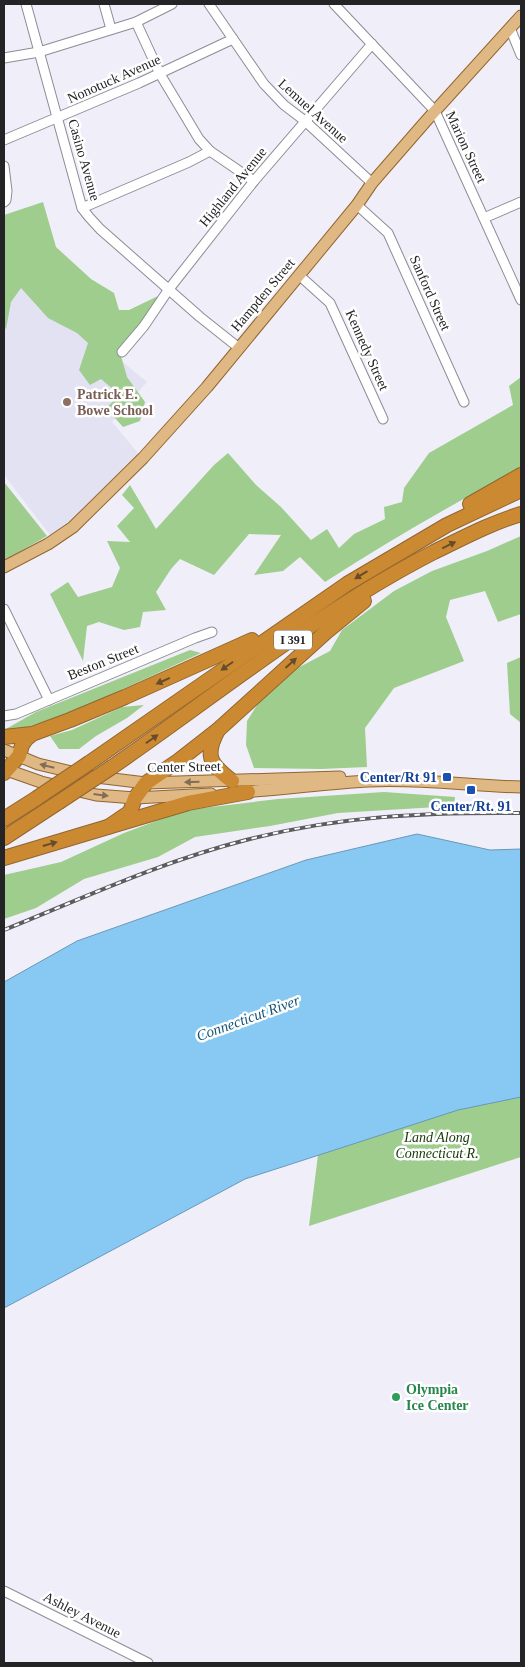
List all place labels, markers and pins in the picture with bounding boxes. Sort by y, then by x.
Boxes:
place label: Patrick E. Bowe School [77,387,153,418]
marker: Patrick E. Bowe School [61,396,73,408]
place label: Center/Rt 91 [360,770,437,785]
marker: Center/Rt 91 [441,771,453,783]
marker: Center/Rt. 91 [465,784,477,796]
place label: Center/Rt. 91 [431,799,511,814]
place label: Olympia Ice Center [406,1382,469,1413]
marker: Olympia Ice Center [390,1391,402,1403]

